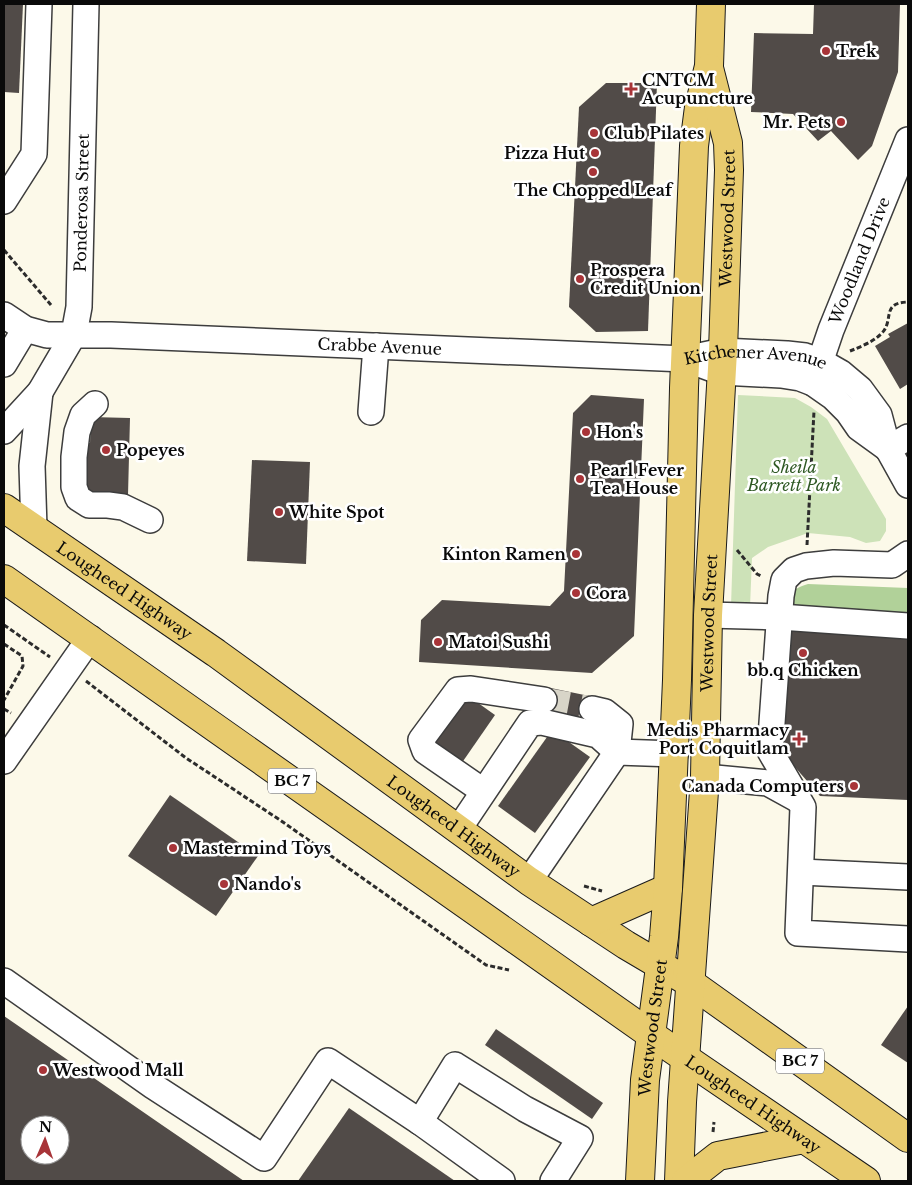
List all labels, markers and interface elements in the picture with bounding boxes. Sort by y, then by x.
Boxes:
place label: Trek [836,41,877,61]
marker: Trek [820,45,832,57]
place label: CNTCM Acupuncture [641,70,753,108]
marker: CNTCM Acupuncture [624,82,638,96]
place label: Mr. Pets [763,112,831,132]
marker: Mr. Pets [835,116,847,128]
place label: Club Pilates [604,123,704,143]
marker: Club Pilates [588,127,600,139]
street label: Ponderosa Street [70,133,93,272]
place label: Pizza Hut [504,143,586,163]
marker: Pizza Hut [589,147,601,159]
street label: Westwood Street [715,149,739,289]
marker: The Chopped Leaf [587,166,599,178]
place label: The Chopped Leaf [514,180,674,200]
street label: Woodland Drive [824,194,894,328]
place label: Prospera Credit Union [590,260,701,298]
marker: Prospera Credit Union [574,273,586,285]
street label: Crabbe Avenue [317,334,442,359]
street label: Kitchener Avenue [682,340,831,373]
place label: Hon's [596,422,643,442]
marker: Hon's [580,426,592,438]
place label: Popeyes [116,440,185,460]
marker: Popeyes [100,444,112,456]
park label: Sheila Barrett Park [746,457,841,495]
place label: Pearl Fever Tea House [590,460,684,498]
marker: Pearl Fever Tea House [574,473,586,485]
place label: White Spot [288,502,385,522]
marker: White Spot [273,506,285,518]
street label: Lougheed Highway [53,537,197,644]
place label: Kinton Ramen [442,544,566,564]
marker: Kinton Ramen [570,548,582,560]
street label: Westwood Street [697,553,721,693]
place label: Cora [586,583,627,603]
marker: Cora [570,587,582,599]
place label: Matoi Sushi [448,632,549,652]
marker: Matoi Sushi [432,636,444,648]
marker: bb.q Chicken [797,647,809,659]
place label: bb.q Chicken [746,660,859,680]
place label: Medis Pharmacy Port Coquitlam [647,720,790,758]
marker: Medis Pharmacy Port Coquitlam [793,733,805,745]
road number: BC 7 [268,768,316,794]
street label: Lougheed Highway [383,771,525,882]
place label: Canada Computers [681,776,844,796]
marker: Canada Computers [848,780,860,792]
place label: Mastermind Toys [183,838,331,858]
marker: Mastermind Toys [167,842,179,854]
place label: Nando's [234,874,301,894]
marker: Nando's [218,878,230,890]
street label: Westwood Street [634,958,671,1098]
road number: BC 7 [776,1048,824,1074]
street label: Lougheed Highway [681,1051,826,1158]
place label: Westwood Mall [52,1060,184,1080]
marker: Westwood Mall [37,1064,49,1076]
north arrow [20,1115,70,1165]
text: N [39,1118,52,1136]

